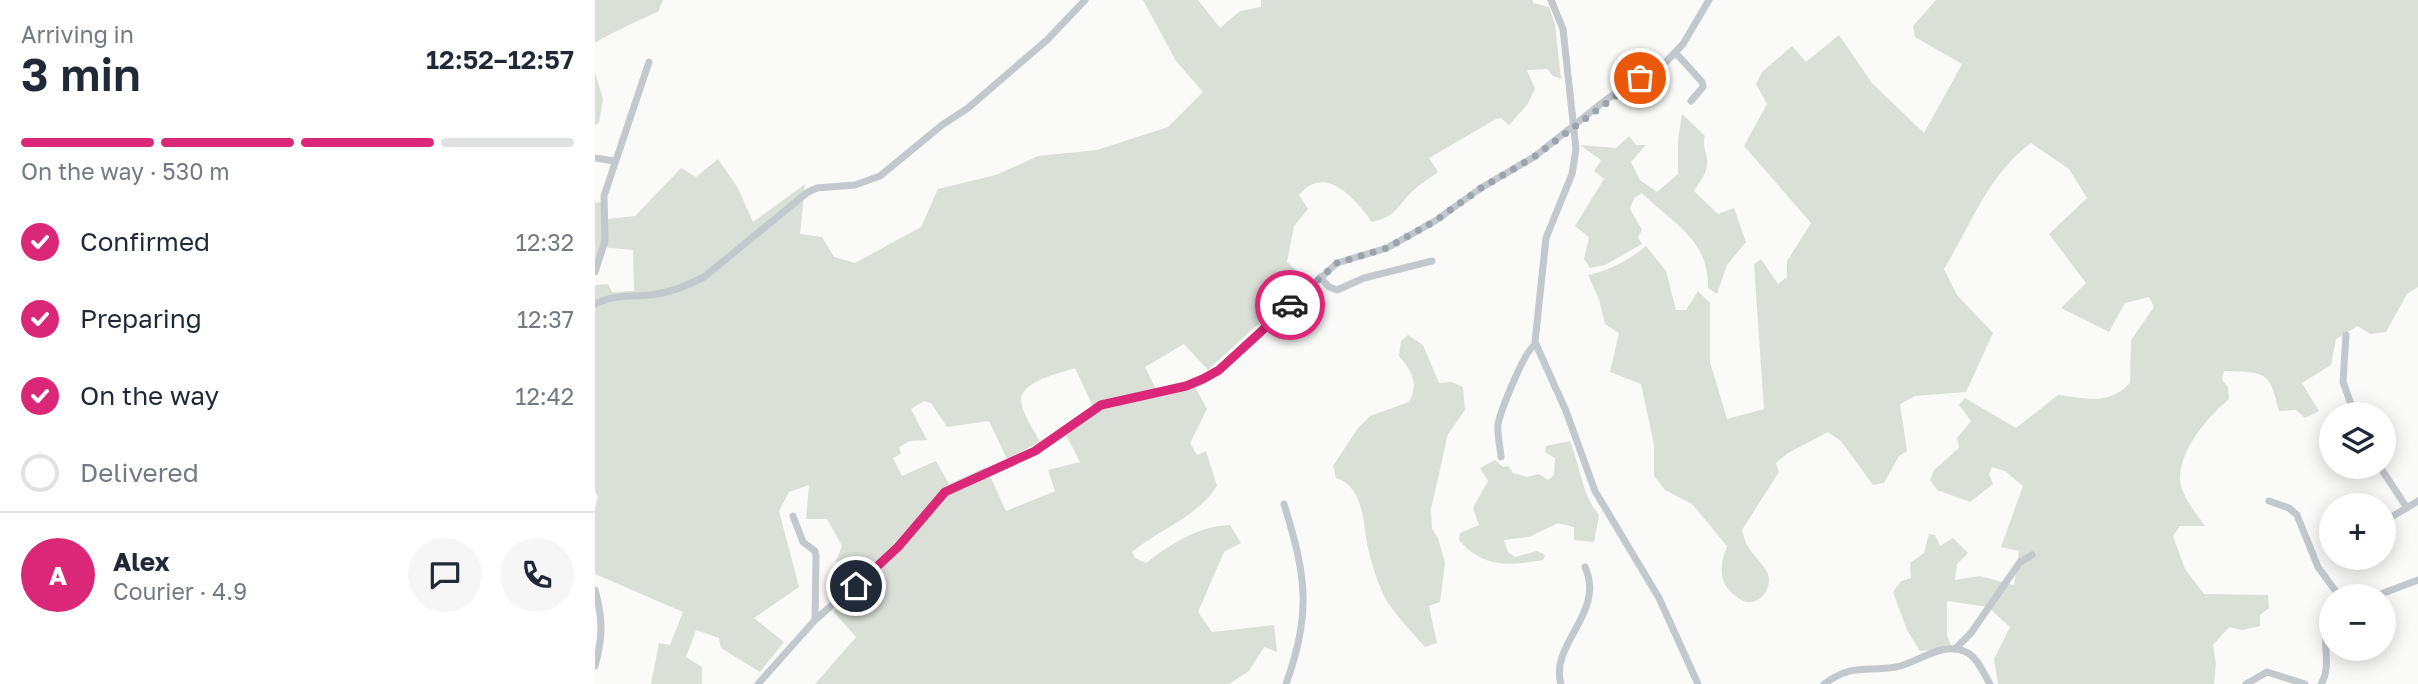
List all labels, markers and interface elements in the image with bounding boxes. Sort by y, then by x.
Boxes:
text: Arriving in [21,20,134,48]
text: 12:52–12:57 [426,44,574,75]
text: 3 min [21,46,141,101]
pin [1610,48,1670,108]
icon: bag [1621,59,1659,97]
text: On the way · 530 m [21,157,230,185]
icon: check [21,223,59,261]
text: Confirmed [80,226,210,257]
text: 12:32 [516,228,574,256]
courier [1255,270,1325,340]
icon: car [1271,286,1309,324]
icon: check [21,300,59,338]
text: Preparing [80,303,202,334]
text: 12:37 [517,305,574,333]
icon: check [21,377,59,415]
text: On the way [80,380,219,411]
text: 12:42 [515,382,574,410]
map controls [2319,402,2396,661]
button: layers [2319,402,2396,479]
text: Delivered [80,457,199,488]
button: + [2319,493,2396,570]
button: chat [408,538,482,612]
button: phone [500,538,574,612]
text: Alex [113,546,170,577]
pin [826,556,886,616]
text: A [49,560,67,591]
icon: home [837,567,875,605]
text: Courier · 4.9 [113,577,247,605]
button: − [2319,584,2396,661]

